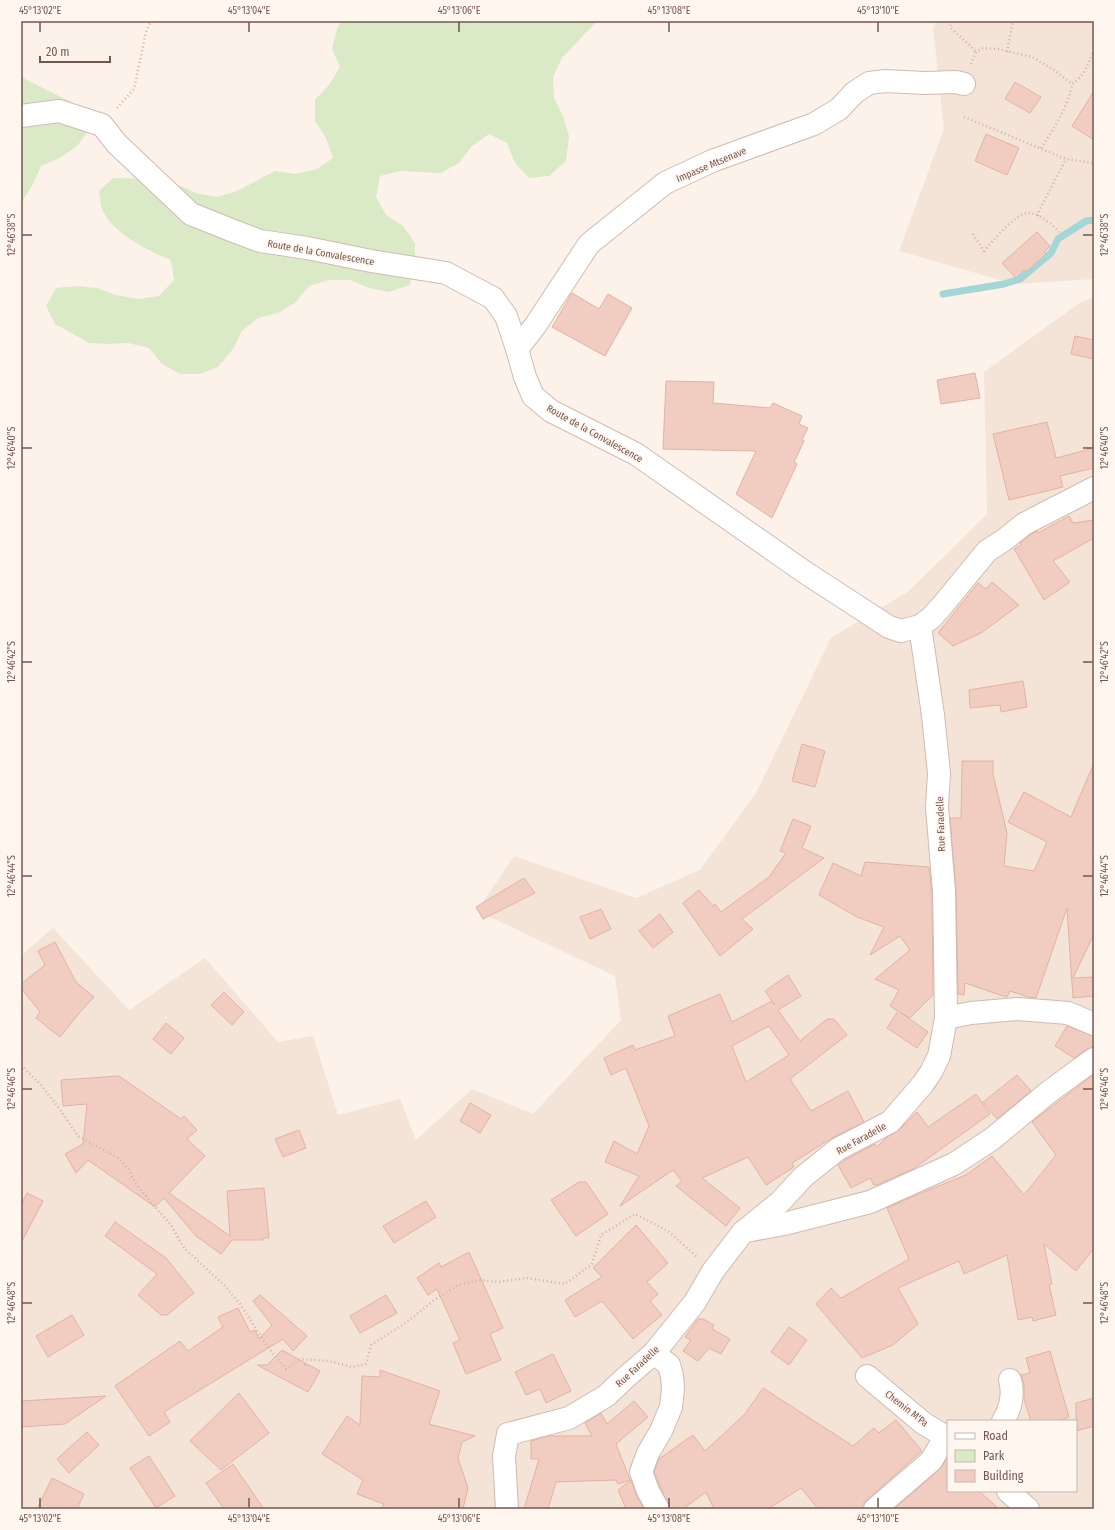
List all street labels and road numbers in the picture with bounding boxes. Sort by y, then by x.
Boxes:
street label: Impasse Mtsenave [674,145,748,185]
street label: Route de la Convalescence [266,238,375,268]
street label: Route de la Convalescence [544,402,645,465]
street label: Rue Faradelle [934,796,948,852]
street label: Rue Faradelle [834,1120,889,1158]
street label: Rue Faradelle [613,1343,662,1390]
street label: Chemin M'Pa [882,1388,931,1430]

